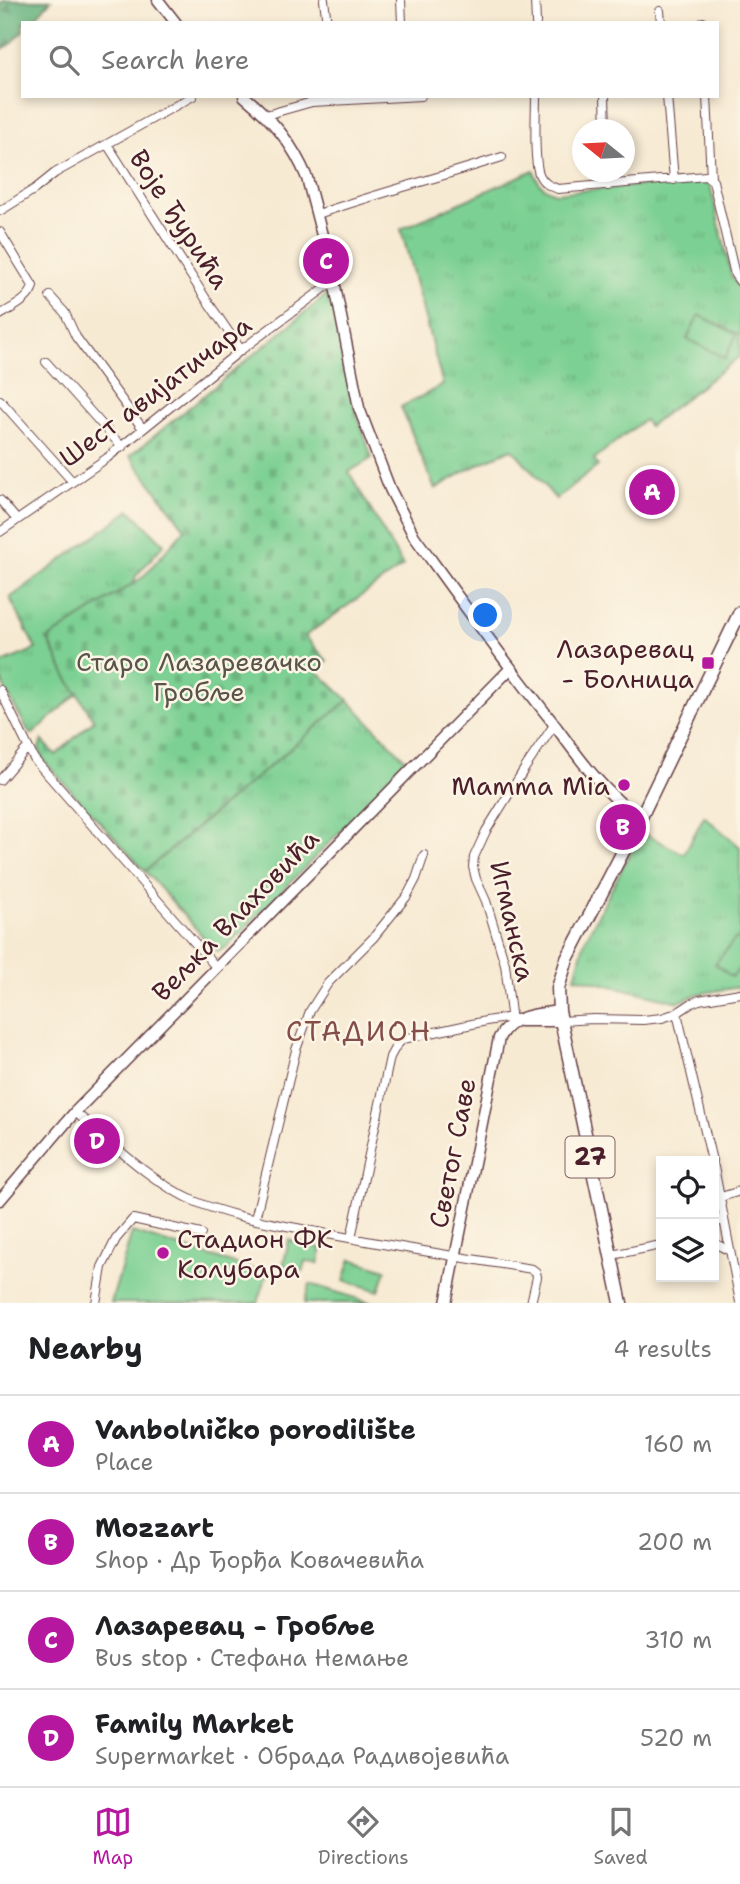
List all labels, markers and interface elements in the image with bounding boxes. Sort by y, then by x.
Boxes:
search box [21,21,719,98]
icon: search [45,41,83,79]
text: Search here [101,42,250,77]
north arrow [572,119,635,182]
street label: Воје Ђурића [122,143,238,295]
pin: C [303,235,349,287]
street label: Шест авијатичара [52,307,258,475]
pin: A [629,466,675,518]
your location [468,598,502,632]
place label: Лазаревац - Болница [556,631,694,696]
park label: Старо Лазаревачко Гробље [76,644,322,709]
marker: Лазаревац - Болница [700,655,716,671]
place label: Mamma Mia [451,768,610,803]
marker: Mamma Mia [616,777,632,793]
pin: B [600,801,646,853]
street label: Вељка Влаховића [144,821,326,1009]
street label: Игманска [482,857,544,985]
district label: СТАДИОН [286,1012,432,1050]
street label: Светог Саве [420,1075,484,1231]
pin: D [74,1115,120,1167]
road number: 27 [566,1136,614,1177]
map controls [656,1156,719,1282]
button: locate [656,1156,719,1219]
button: layers [656,1219,719,1282]
place label: Стадион ФК Колубара [177,1221,333,1286]
marker: Стадион ФК Колубара [155,1245,171,1261]
text: Nearby [28,1328,143,1369]
text: 4 results [613,1334,712,1364]
text: Vanbolničko porodilište [95,1412,416,1447]
text: A [42,1429,60,1459]
text: 160 m [644,1429,712,1459]
text: Place [95,1447,154,1477]
text: Mozzart [95,1510,214,1545]
text: B [44,1527,58,1557]
text: 200 m [637,1527,712,1557]
text: Shop · Др Ђорђа Ковачевића [95,1545,424,1575]
text: Лазаревац - Гробље [95,1608,375,1643]
text: C [44,1625,58,1655]
text: 310 m [644,1625,712,1655]
text: Bus stop · Стефана Немање [95,1643,409,1673]
text: Family Market [95,1706,294,1741]
text: D [43,1723,59,1753]
text: 520 m [640,1723,712,1753]
text: Supermarket · Обрада Радивојевића [95,1741,509,1771]
tab: Map [92,1803,133,1870]
tab: Directions [318,1803,409,1870]
tab: Saved [594,1803,648,1870]

